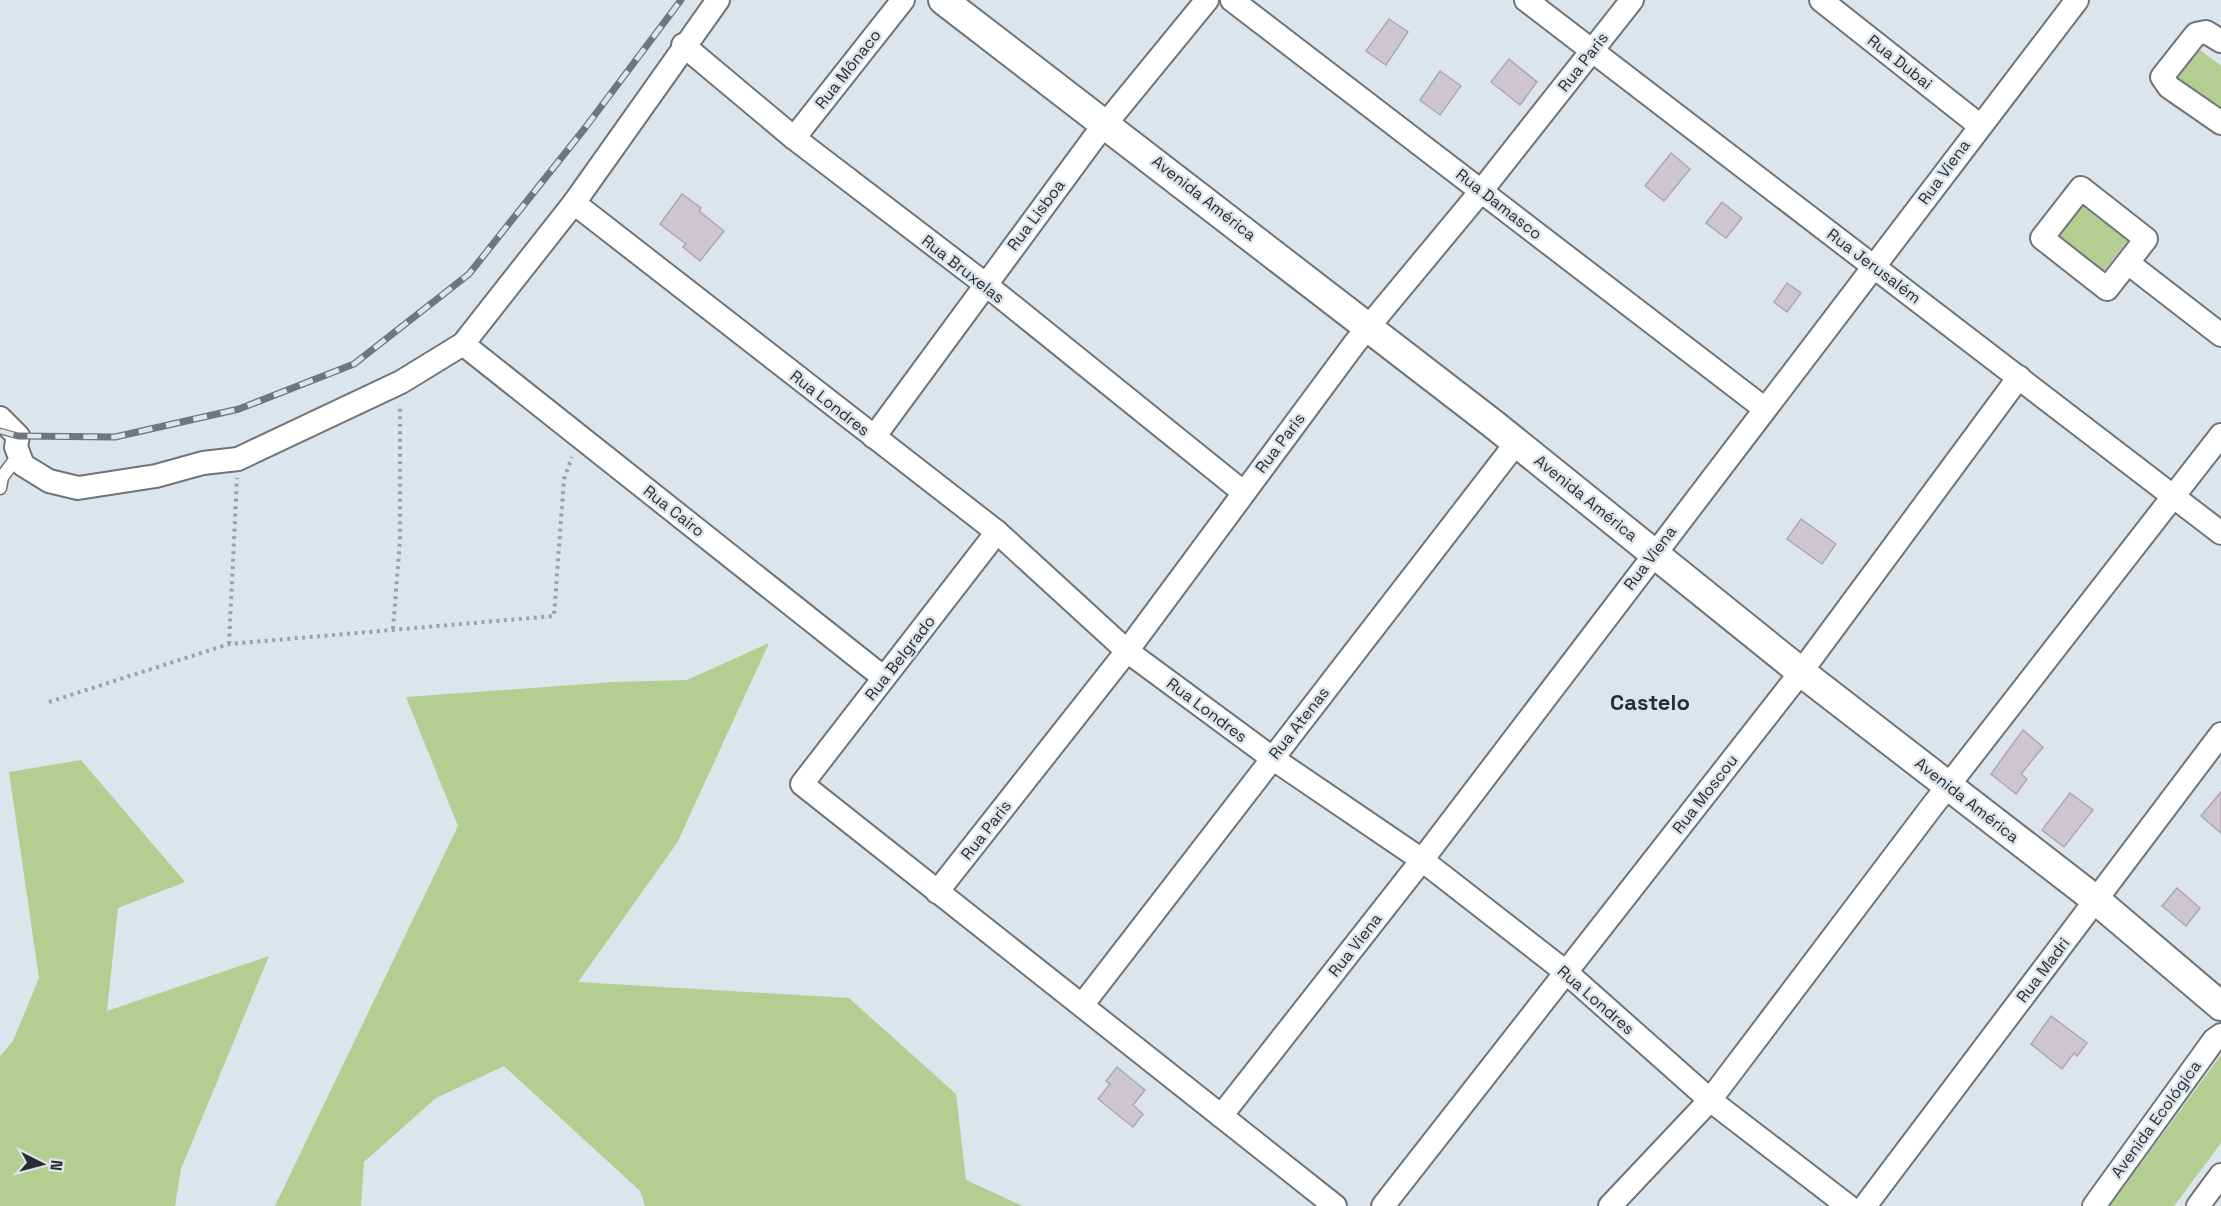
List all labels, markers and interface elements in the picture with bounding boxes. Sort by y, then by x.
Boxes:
street label: Rua Mônaco [810,25,886,113]
street label: Rua Paris [1553,28,1613,96]
street label: Rua Dubai [1863,30,1937,94]
street label: Rua Viena [1913,135,1975,209]
street label: Avenida América [1148,151,1260,245]
street label: Rua Damasco [1452,164,1546,244]
street label: Rua Lisboa [1002,175,1070,255]
street label: Rua Jerusalém [1823,224,1925,308]
street label: Rua Bruxelas [917,230,1009,308]
street label: Rua Londres [786,365,874,441]
street label: Rua Paris [1250,409,1310,477]
street label: Avenida América [1530,450,1642,546]
street label: Rua Cairo [639,480,709,542]
street label: Rua Viena [1619,522,1681,594]
street label: Rua Belgrado [860,611,940,705]
street label: Rua Londres [1163,673,1251,747]
street label: Rua Atenas [1264,682,1334,764]
district label: Castelo [1610,688,1690,716]
street label: Rua Moscou [1668,750,1742,838]
street label: Avenida América [1911,753,2023,847]
street label: Rua Paris [956,796,1016,864]
street label: Rua Viena [1324,909,1386,981]
street label: Rua Madri [2012,933,2074,1007]
street label: Rua Londres [1553,961,1639,1039]
street label: Avenida Ecológica [2106,1056,2206,1182]
north arrow [12,1134,72,1194]
text: N [45,1159,67,1172]

